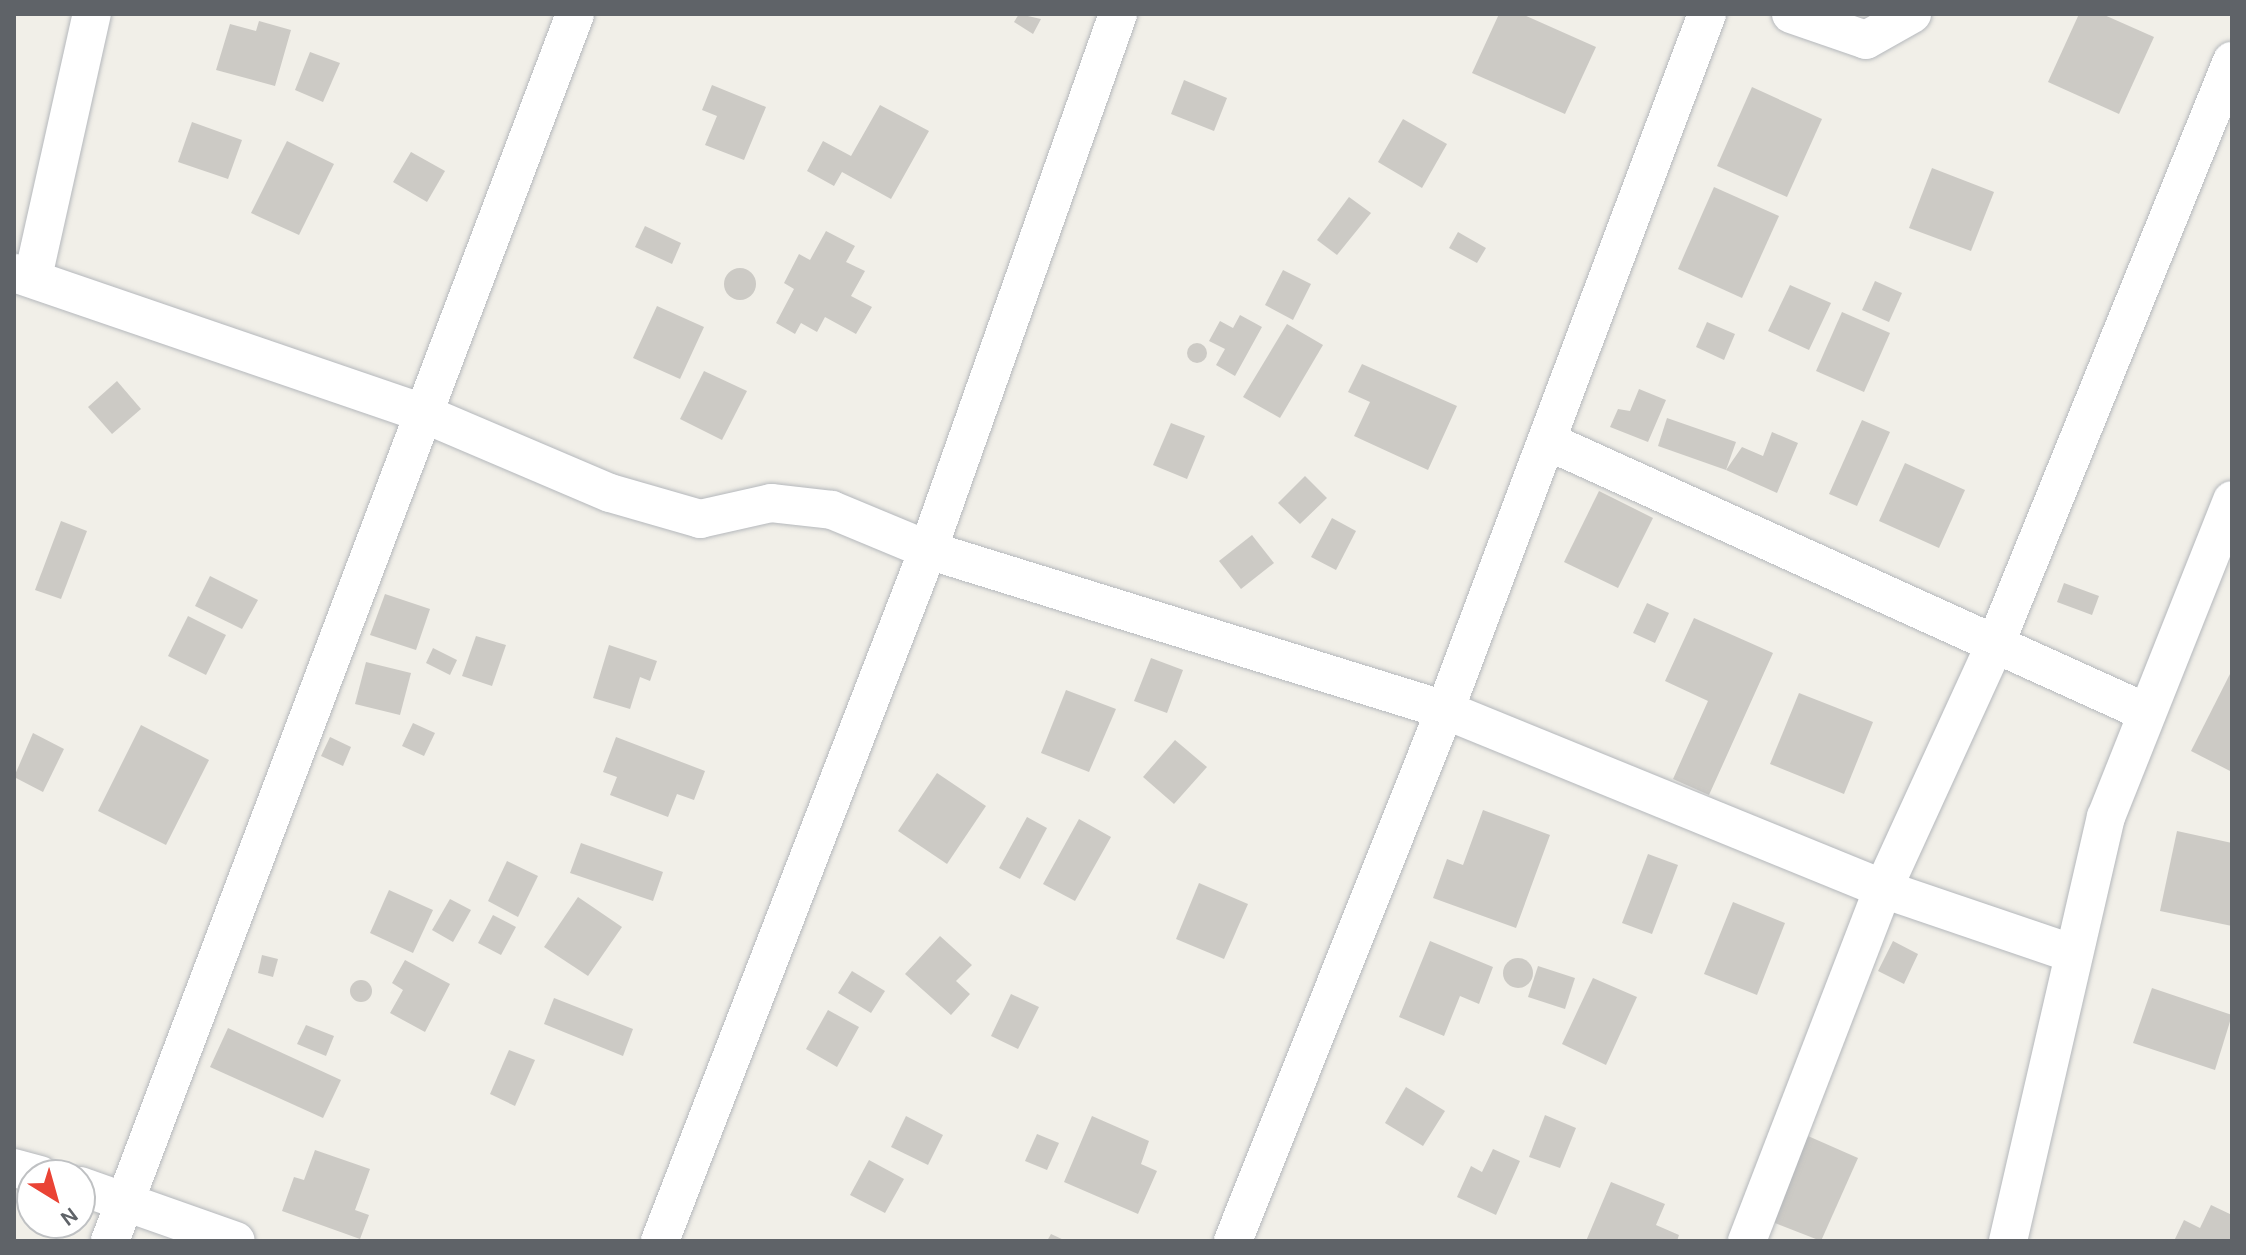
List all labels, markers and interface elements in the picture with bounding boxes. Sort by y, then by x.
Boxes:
north arrow [16,1159,96,1239]
text: N [55,1201,83,1232]

